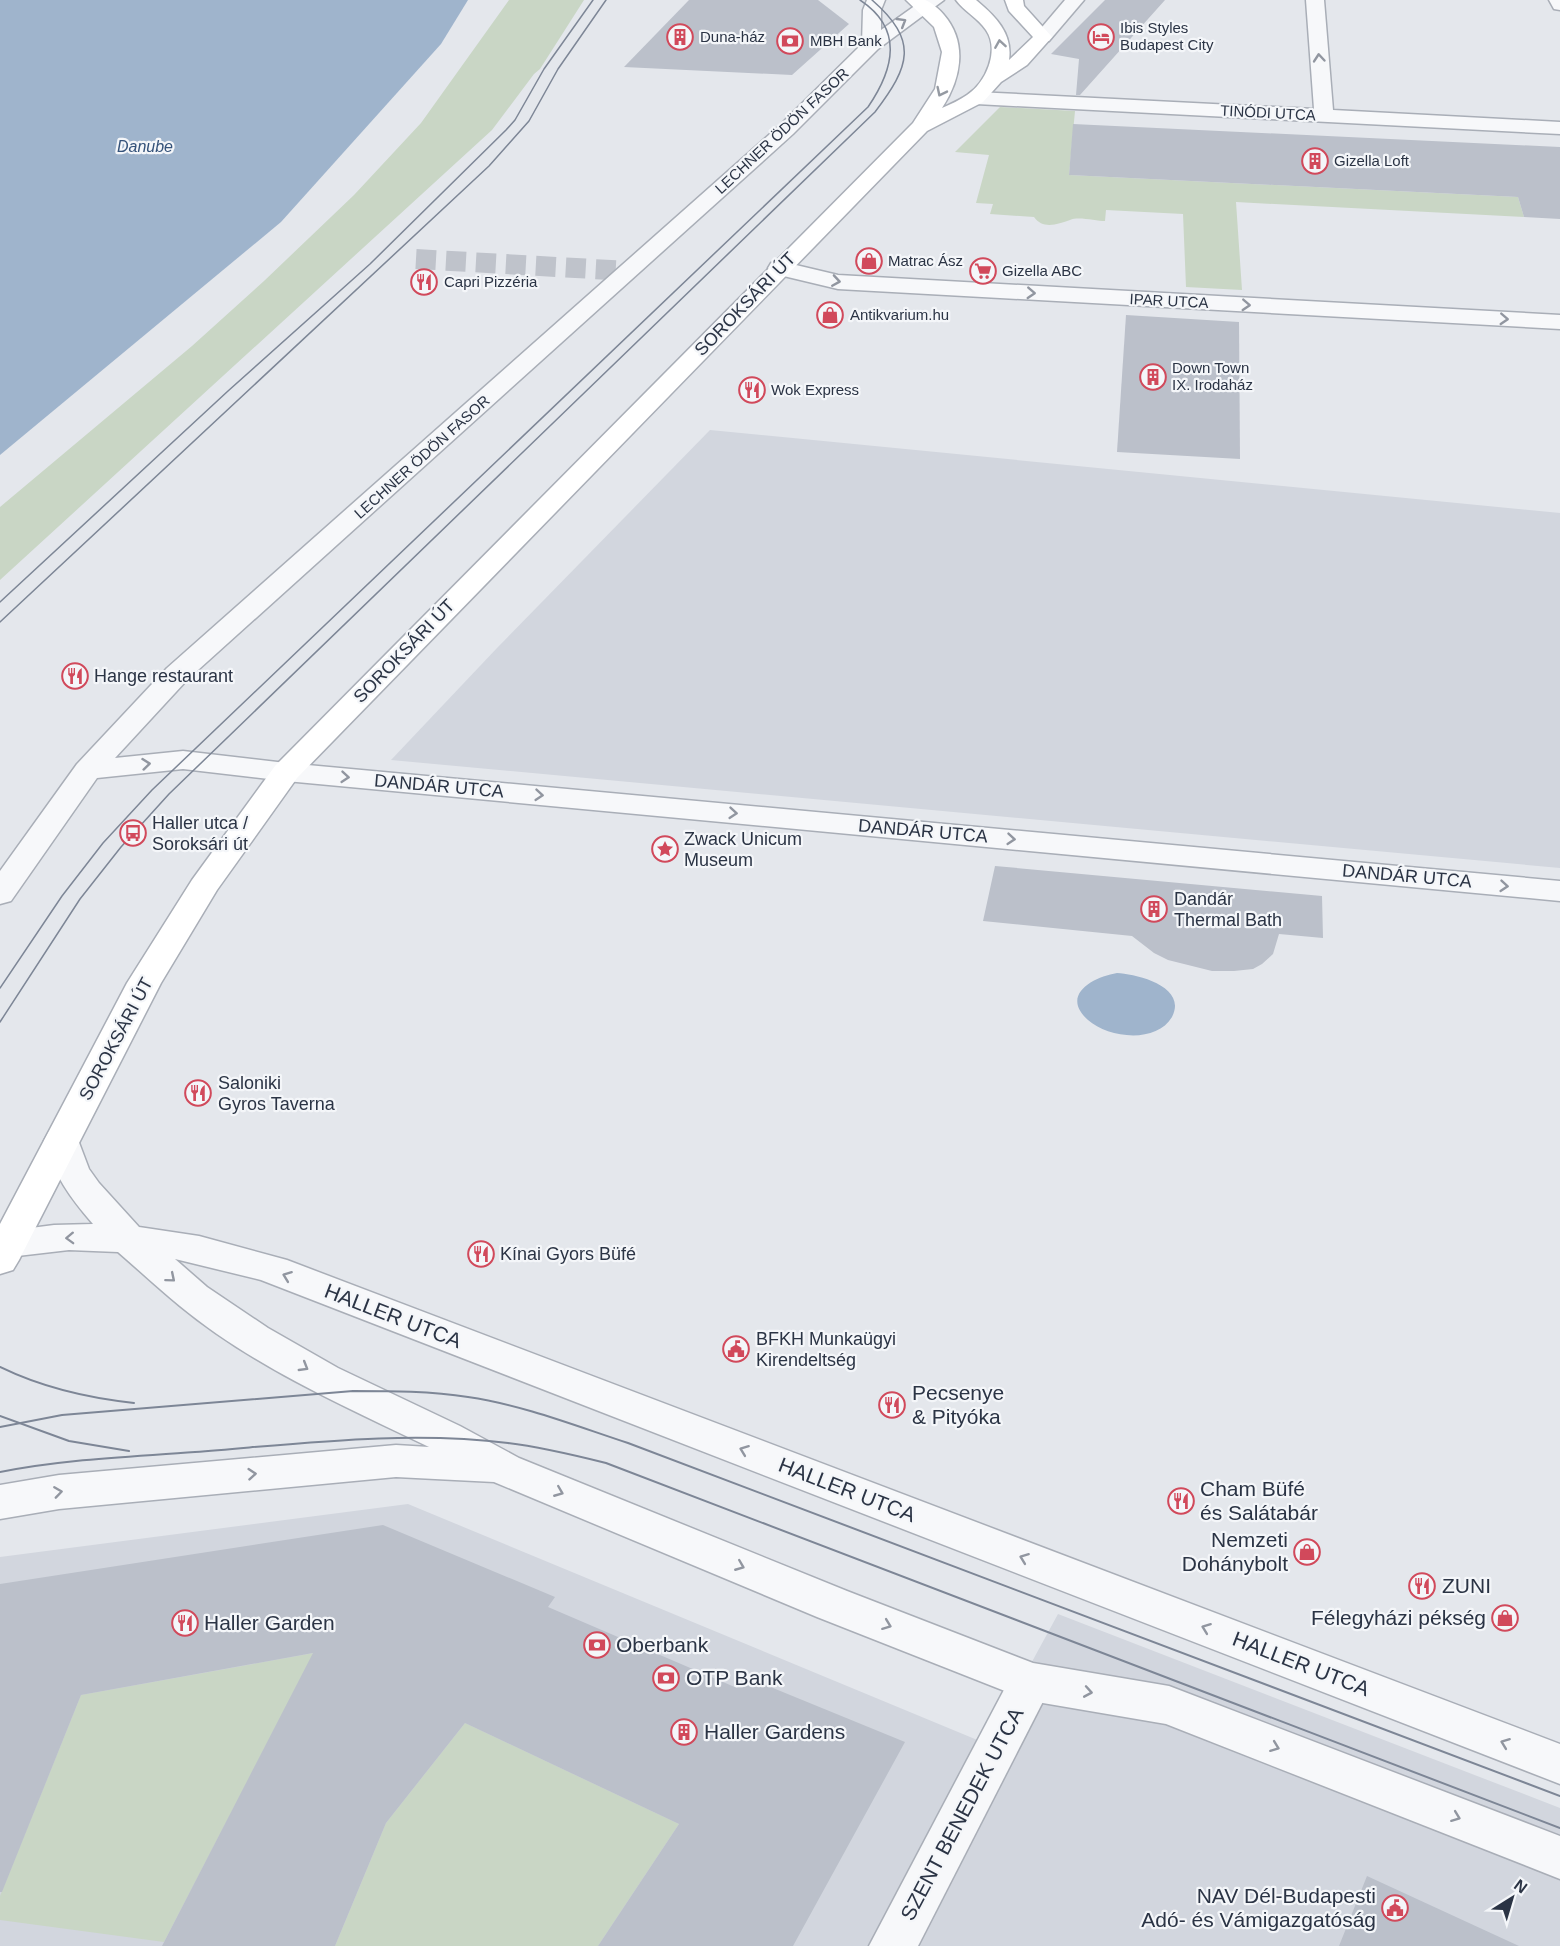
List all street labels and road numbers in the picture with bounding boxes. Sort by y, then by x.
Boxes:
street label: LECHNER ÖDÖN FASOR [712,64,852,197]
street label: TINÓDI UTCA [1220,102,1316,123]
street label: SOROKSÁRI ÚT [690,247,799,360]
street label: IPAR UTCA [1129,290,1209,311]
street label: LECHNER ÖDÖN FASOR [351,391,493,522]
street label: SOROKSÁRI ÚT [349,594,458,707]
street label: DANDÁR UTCA [373,770,505,802]
street label: DANDÁR UTCA [857,815,989,847]
street label: DANDÁR UTCA [1341,860,1473,892]
street label: SOROKSÁRI ÚT [74,974,157,1104]
street label: HALLER UTCA [322,1279,465,1352]
street label: HALLER UTCA [776,1453,919,1526]
street label: HALLER UTCA [1230,1627,1373,1700]
street label: SZENT BENEDEK UTCA [896,1703,1027,1924]

